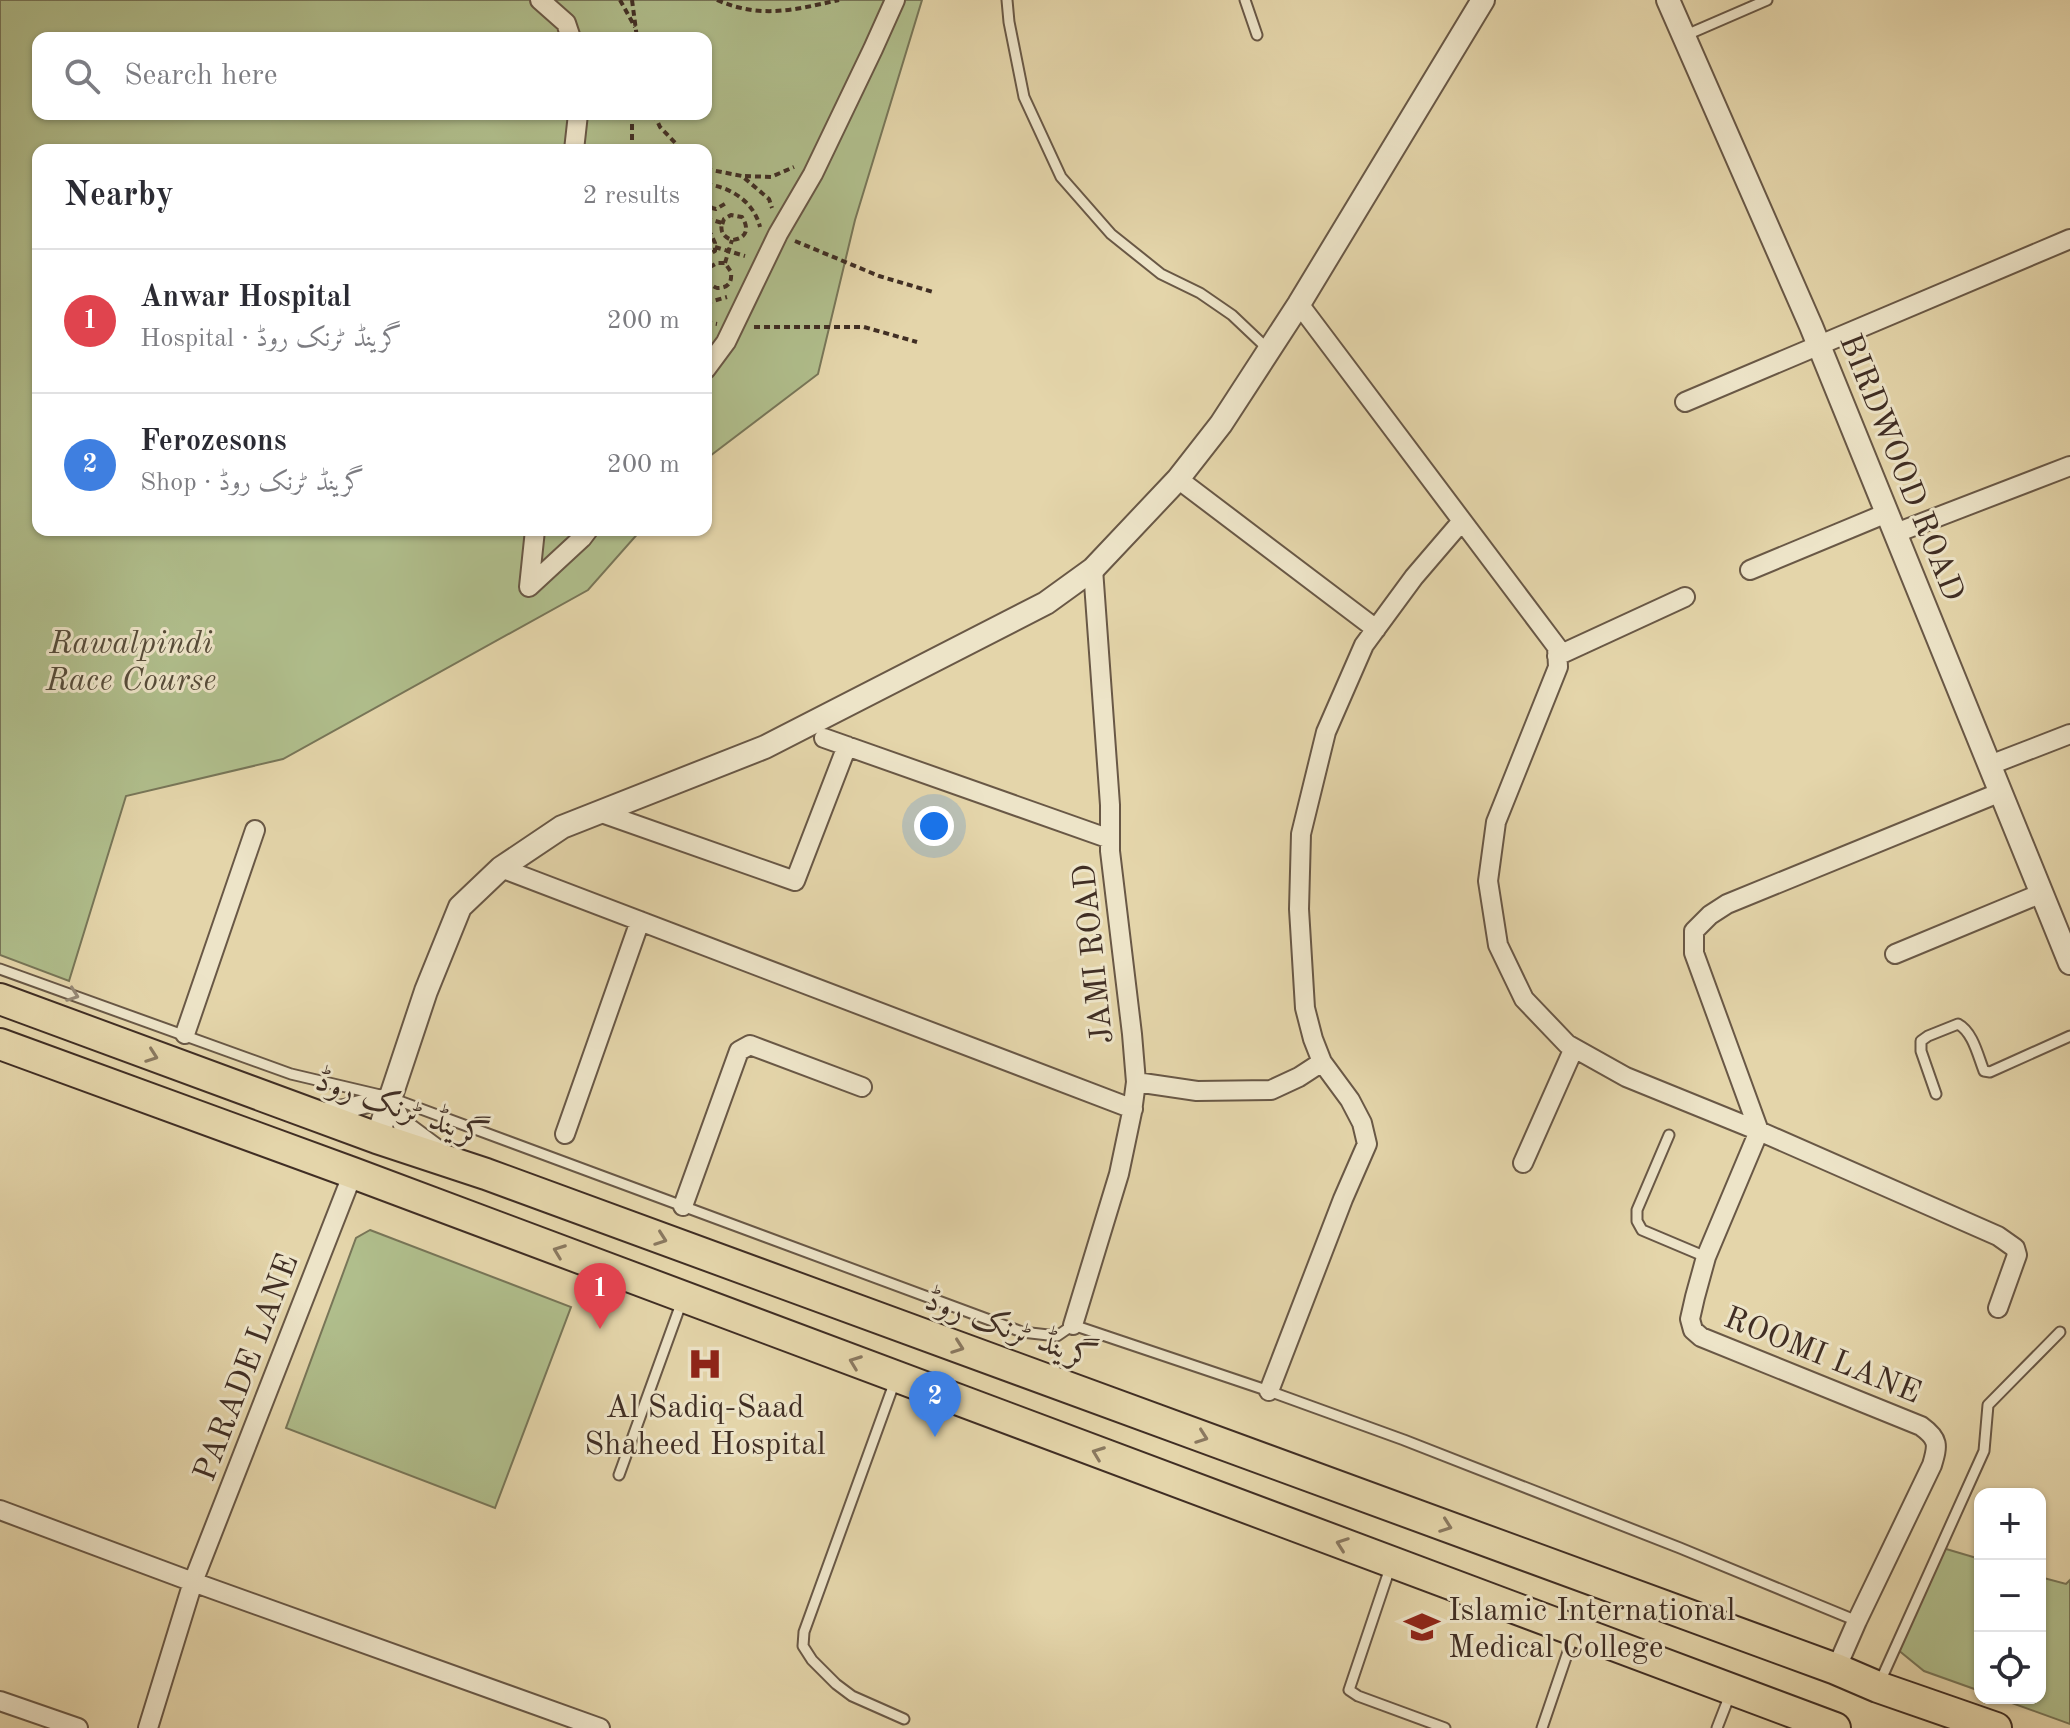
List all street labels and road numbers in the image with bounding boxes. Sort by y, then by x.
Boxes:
street label: BIRDWOOD ROAD [1832,330,1968,606]
street label: JAMI ROAD [1070,862,1120,1045]
street label: گرینڈ ٹرنک روڈ [311,1058,494,1155]
street label: PARADE LANE [190,1250,306,1486]
street label: گرینڈ ٹرنک روڈ [920,1278,1102,1377]
street label: ROOMI LANE [1719,1303,1925,1411]

